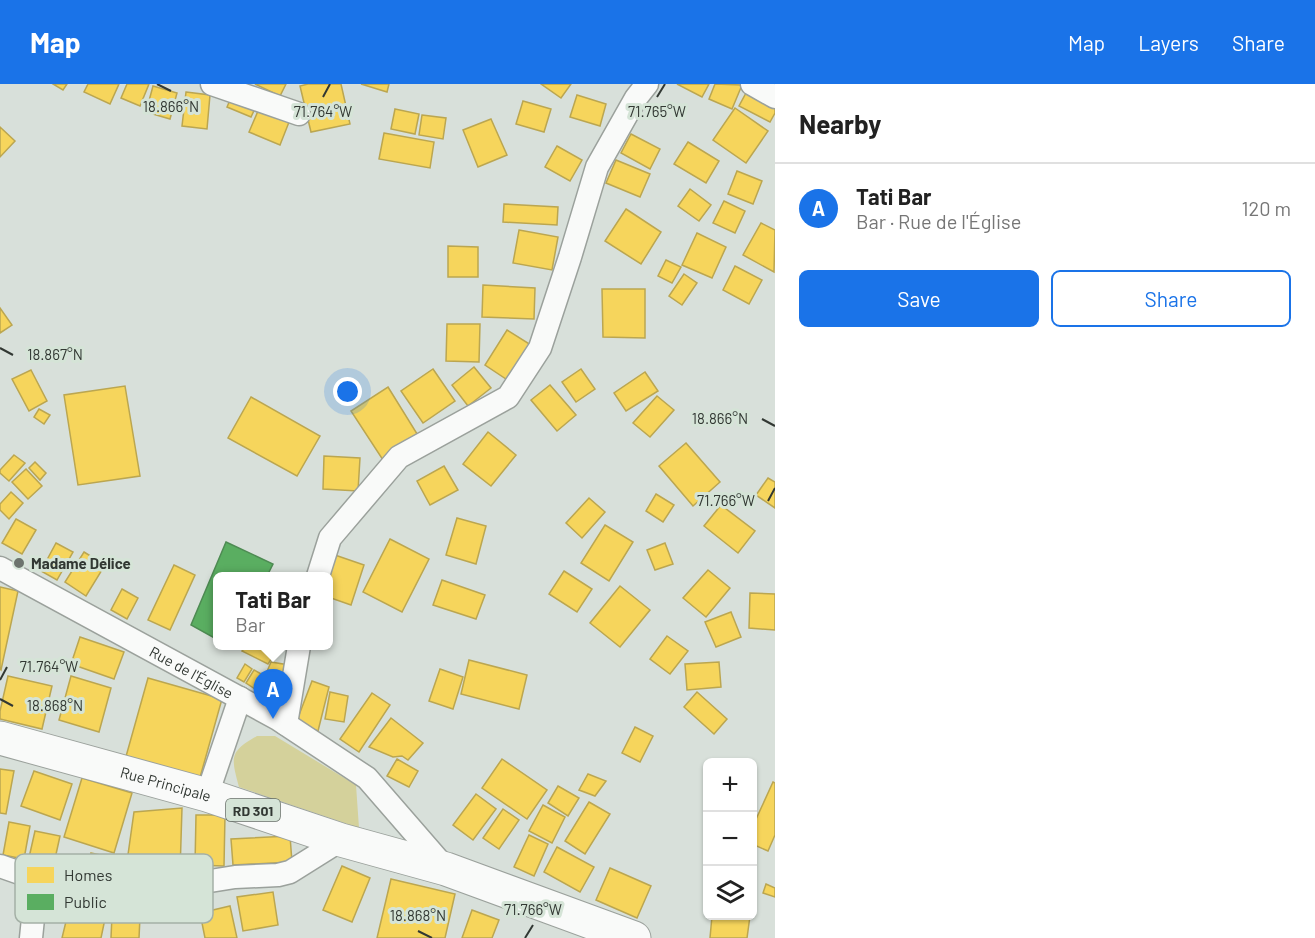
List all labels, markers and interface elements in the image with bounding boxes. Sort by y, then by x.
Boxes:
text: Map [30,25,81,59]
text: Map [1068,30,1105,55]
text: Layers [1138,30,1199,55]
text: Share [1232,30,1285,55]
text: 18.866°N [143,97,199,115]
text: 71.764°W [294,102,352,120]
text: 71.765°W [628,102,686,120]
text: Nearby [799,108,881,139]
text: Tati Bar [856,183,931,209]
text: A [812,196,825,220]
text: 120 m [1241,196,1291,220]
text: Bar · Rue de l'Église [856,209,1021,233]
button: Save [799,270,1039,327]
button: Share [1051,270,1291,327]
text: 18.867°N [27,345,83,363]
your location [333,377,362,406]
text: 18.866°N [692,409,748,427]
text: 71.766°W [697,491,755,509]
place label: Madame Délice [31,554,131,572]
marker: Madame Délice [12,556,26,570]
popup [213,572,333,650]
text: Tati Bar [235,586,311,612]
text: Bar [235,612,265,636]
street label: Rue de l'Église [147,642,237,702]
text: 71.764°W [20,657,78,675]
pin: A [254,670,292,719]
text: 18.868°N [27,696,83,714]
map controls [703,758,757,920]
button: + [703,758,757,812]
street label: Rue Principale [118,763,214,805]
road number: RD 301 [226,799,280,821]
button: − [703,812,757,866]
legend [15,854,213,923]
text: Homes [64,865,112,884]
button: layers [703,866,757,920]
text: Public [64,892,107,911]
text: 71.766°W [504,900,562,918]
text: 18.868°N [390,906,446,924]

